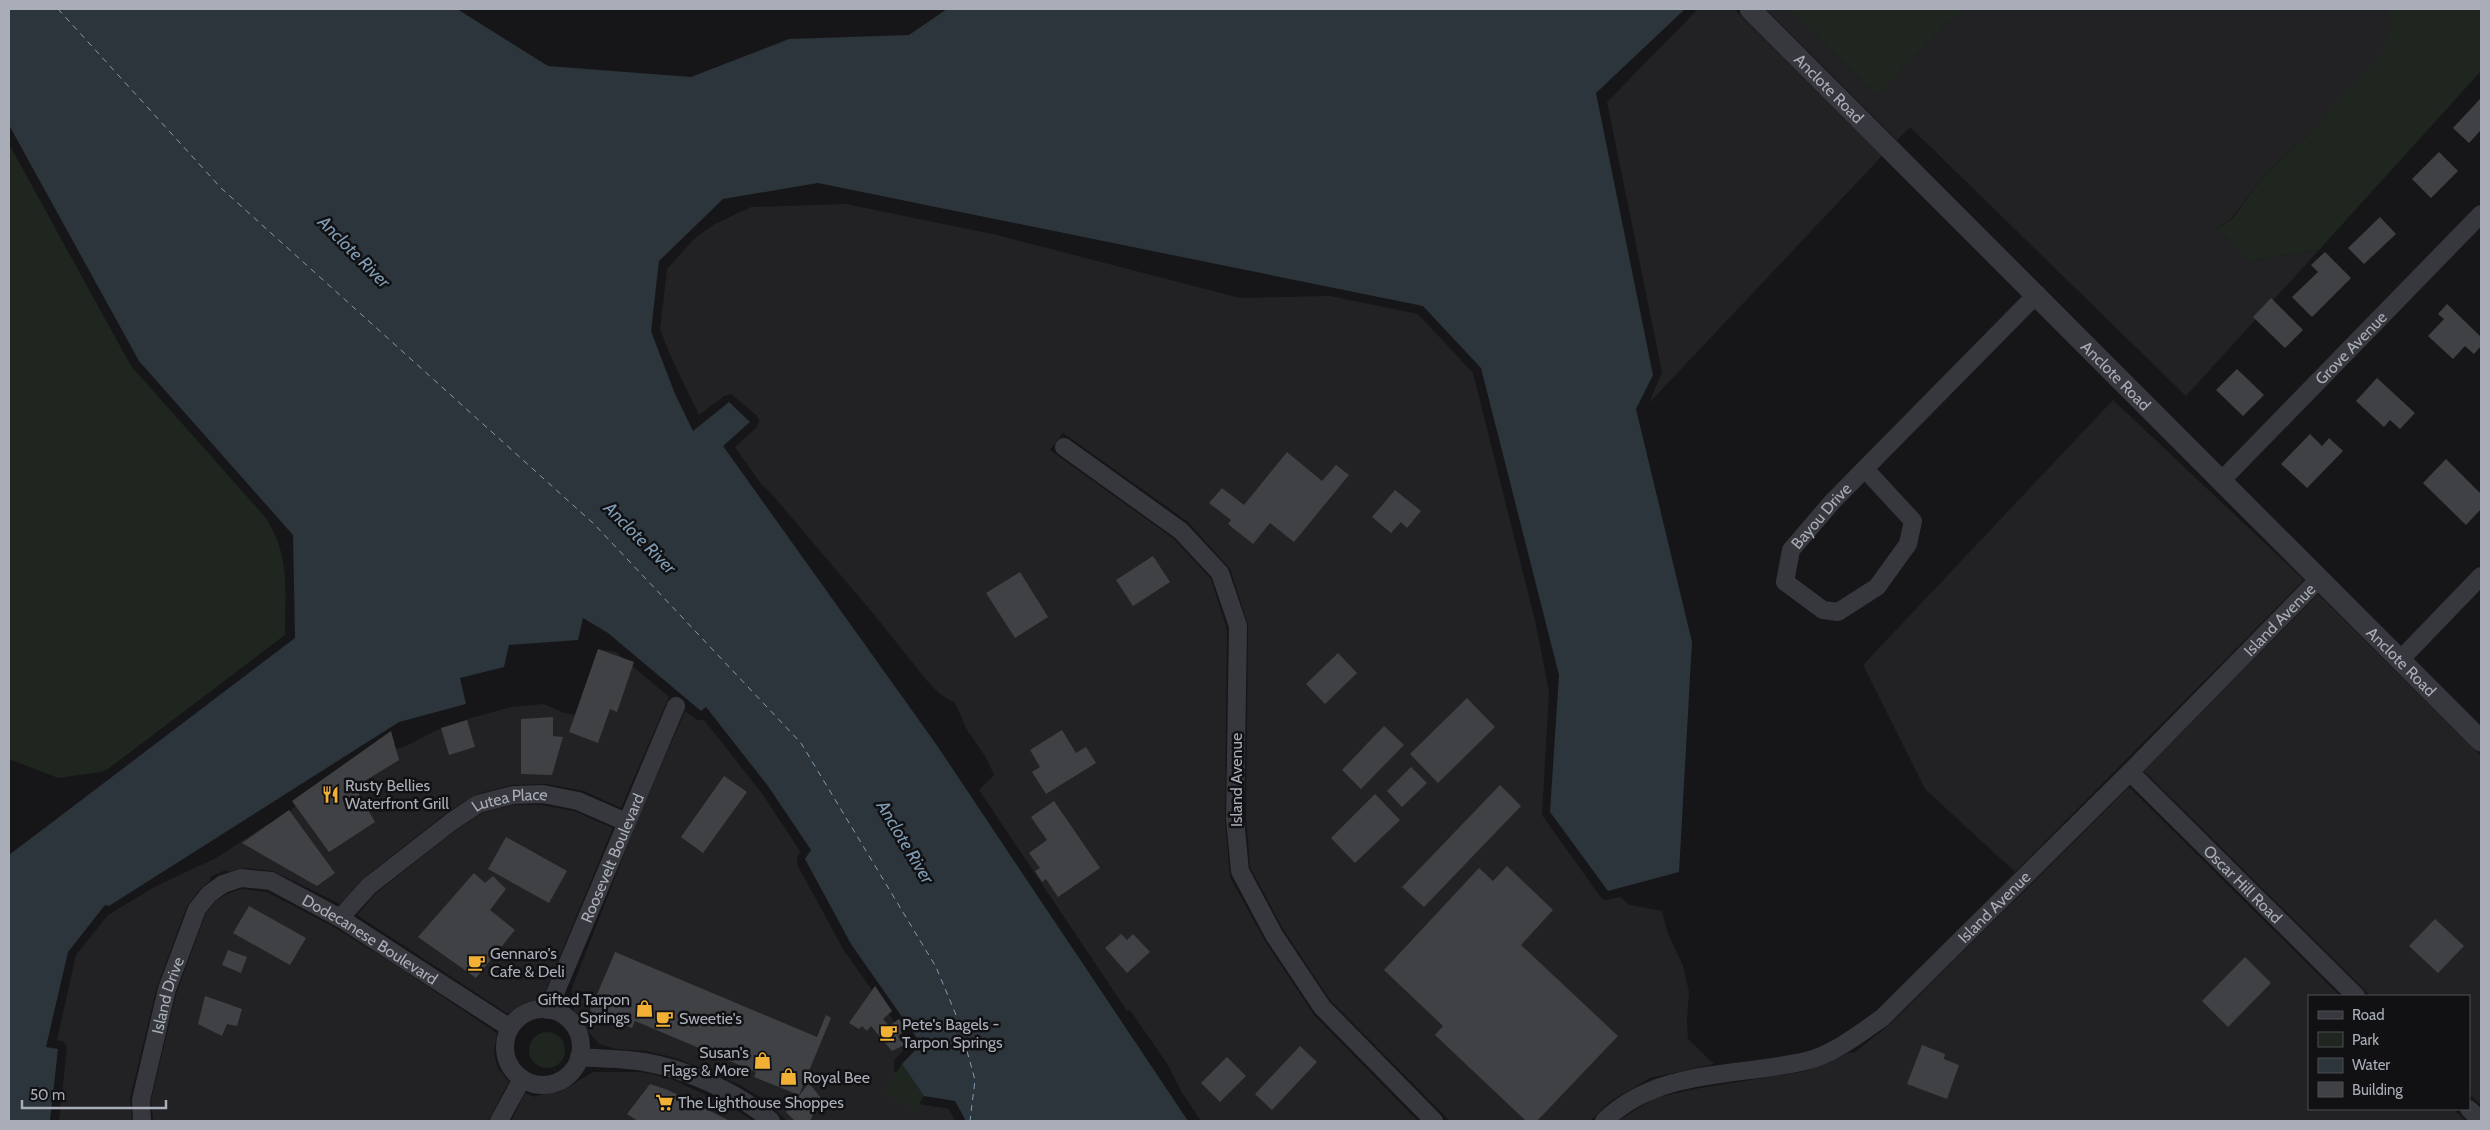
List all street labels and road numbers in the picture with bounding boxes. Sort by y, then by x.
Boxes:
street label: Anclote Road [1790,50,1868,127]
street label: Grove Avenue [2311,307,2391,388]
street label: Anclote Road [2077,337,2155,414]
street label: Bayou Drive [1787,479,1855,553]
street label: Island Avenue [2240,579,2319,660]
street label: Anclote Road [2363,623,2440,700]
street label: Island Avenue [1227,733,1246,827]
street label: Lutea Place [468,784,549,815]
street label: Roosevelt Boulevard [576,791,648,925]
street label: Oscar Hill Road [2200,841,2286,927]
street label: Island Avenue [1954,867,2034,947]
street label: Dodecanese Boulevard [299,890,441,988]
street label: Island Drive [147,954,188,1036]

